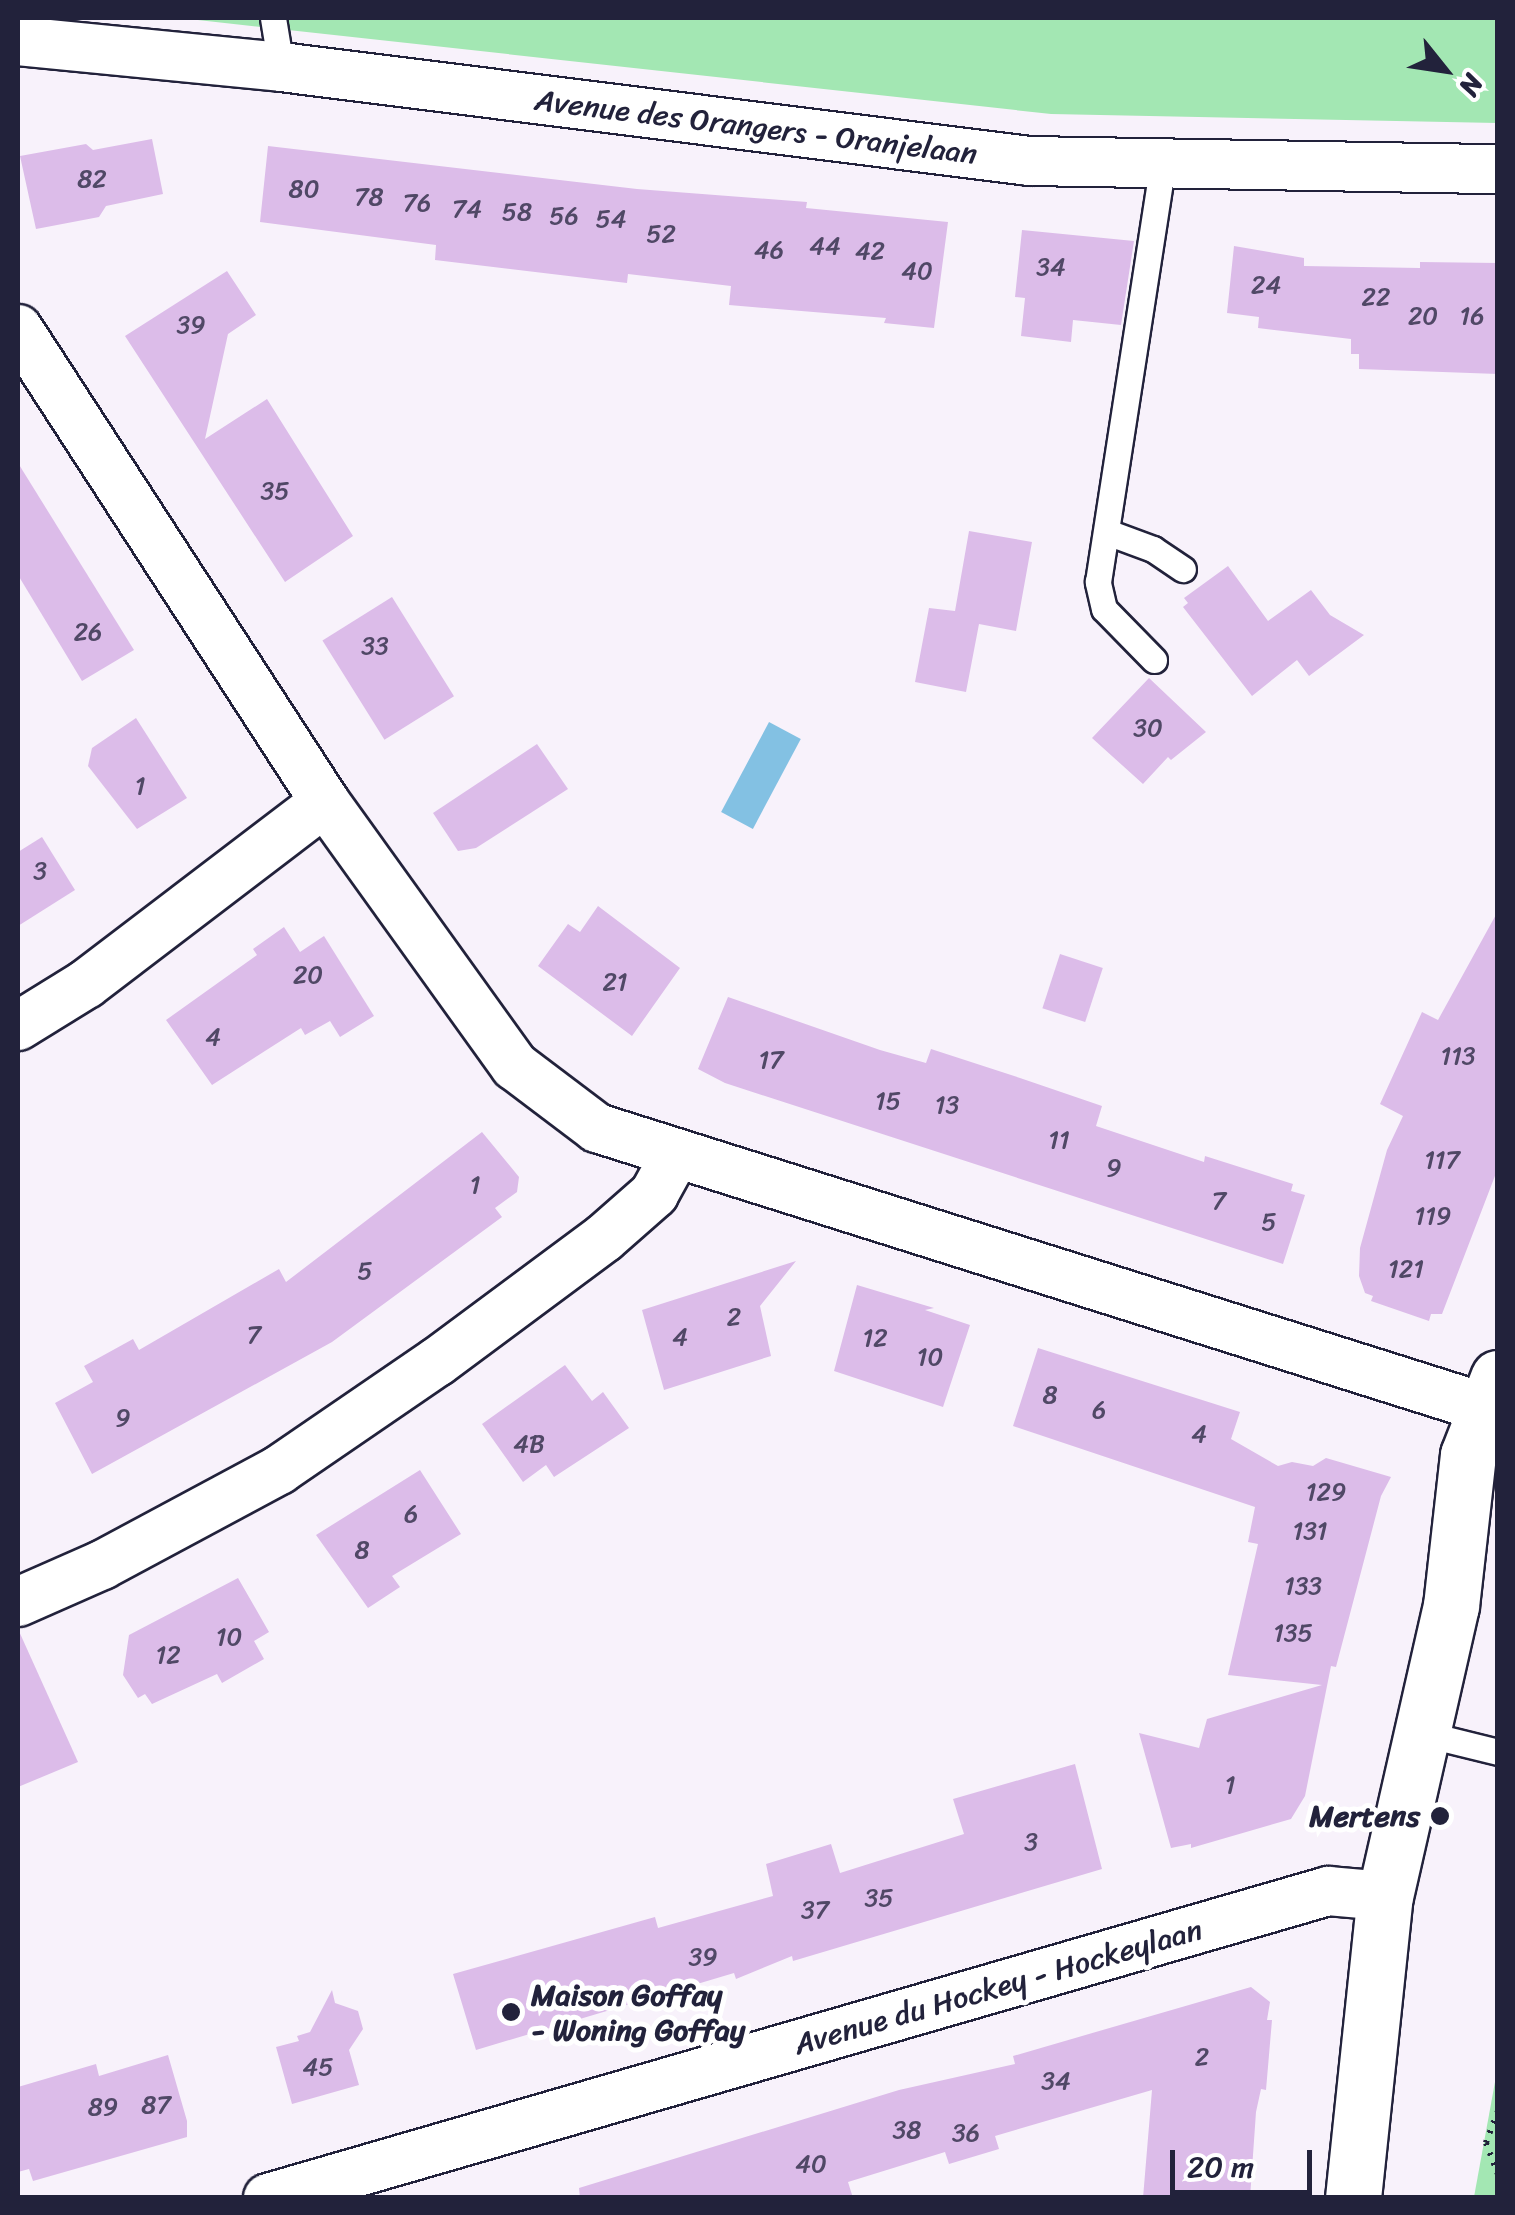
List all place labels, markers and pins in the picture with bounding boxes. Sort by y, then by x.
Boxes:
place label: Mertens [1309,1798,1420,1834]
marker: Mertens [1429,1805,1451,1827]
place label: Maison Goffay - Woning Goffay [531,1977,746,2048]
marker: Maison Goffay - Woning Goffay [500,2001,522,2023]

